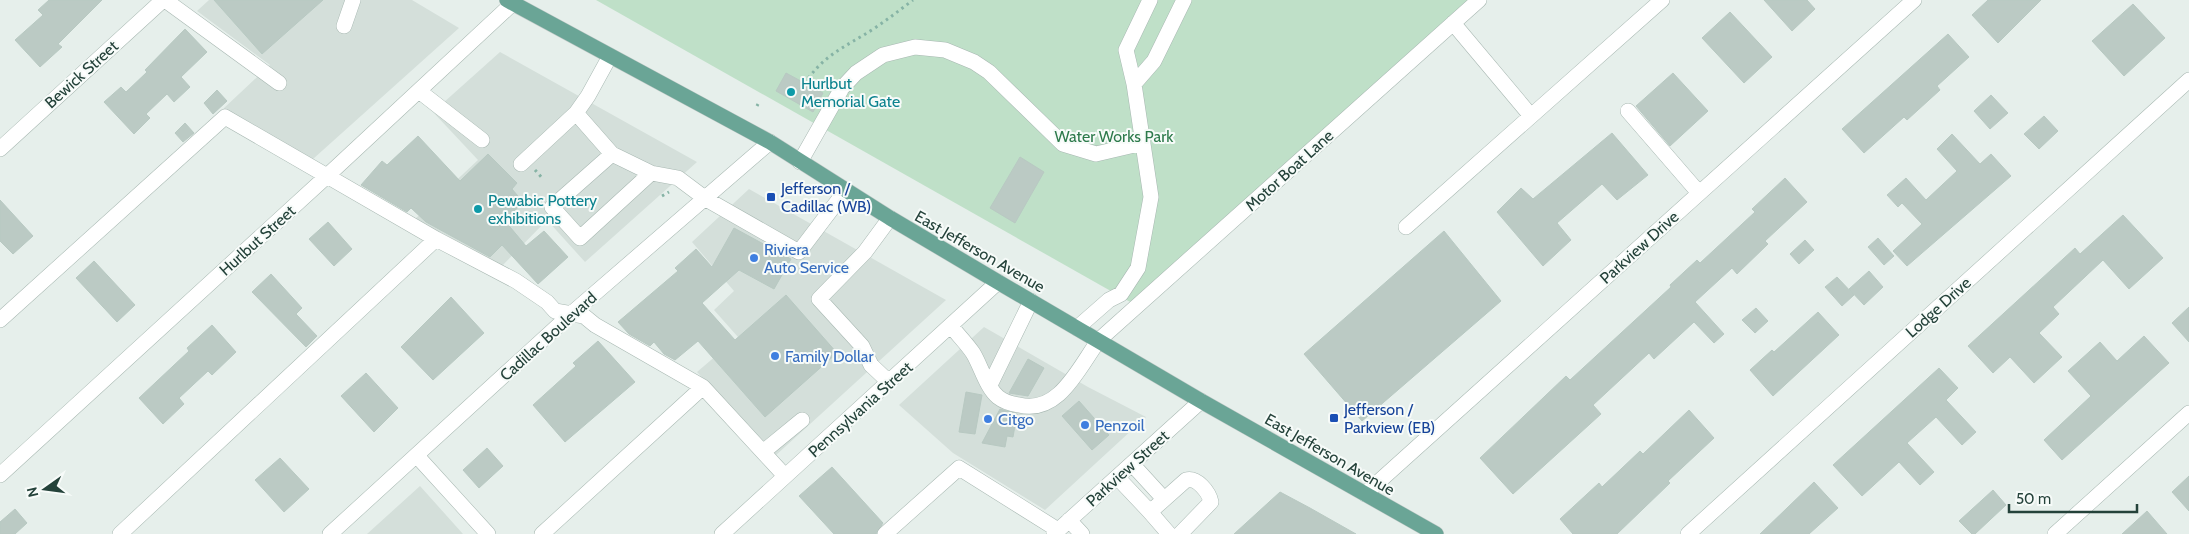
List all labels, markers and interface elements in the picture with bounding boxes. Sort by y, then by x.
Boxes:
street label: Bewick Street [41,36,122,112]
place label: Hurlbut Memorial Gate [801,74,900,111]
marker: Hurlbut Memorial Gate [785,86,797,98]
street label: Motor Boat Lane [1241,126,1337,215]
park label: Water Works Park [1055,127,1174,146]
place label: Jefferson / Cadillac (WB) [780,179,871,216]
place label: Pewabic Pottery exhibitions [488,191,597,228]
marker: Jefferson / Cadillac (WB) [765,191,777,203]
street label: Hurlbut Street [215,201,300,279]
marker: Pewabic Pottery exhibitions [472,203,484,215]
street label: East Jefferson Avenue [912,207,1048,296]
street label: Parkview Drive [1596,207,1683,288]
place label: Riviera Auto Service [764,240,849,277]
marker: Riviera Auto Service [748,252,760,264]
street label: Lodge Drive [1902,273,1975,342]
street label: Cadillac Boulevard [496,288,601,385]
place label: Family Dollar [785,347,874,366]
marker: Family Dollar [769,350,781,362]
street label: Pennsylvania Street [804,357,917,461]
place label: Jefferson / Parkview (EB) [1343,400,1435,437]
place label: Citgo [998,410,1034,429]
street label: East Jefferson Avenue [1262,410,1398,499]
marker: Jefferson / Parkview (EB) [1328,412,1340,424]
marker: Citgo [982,413,994,425]
place label: Penzoil [1095,416,1145,435]
marker: Penzoil [1079,419,1091,431]
street label: Parkview Street [1082,426,1173,510]
north arrow [20,464,70,514]
scale bar [2009,482,2136,514]
text: N [22,485,42,499]
text: 50 m [2016,490,2051,508]

